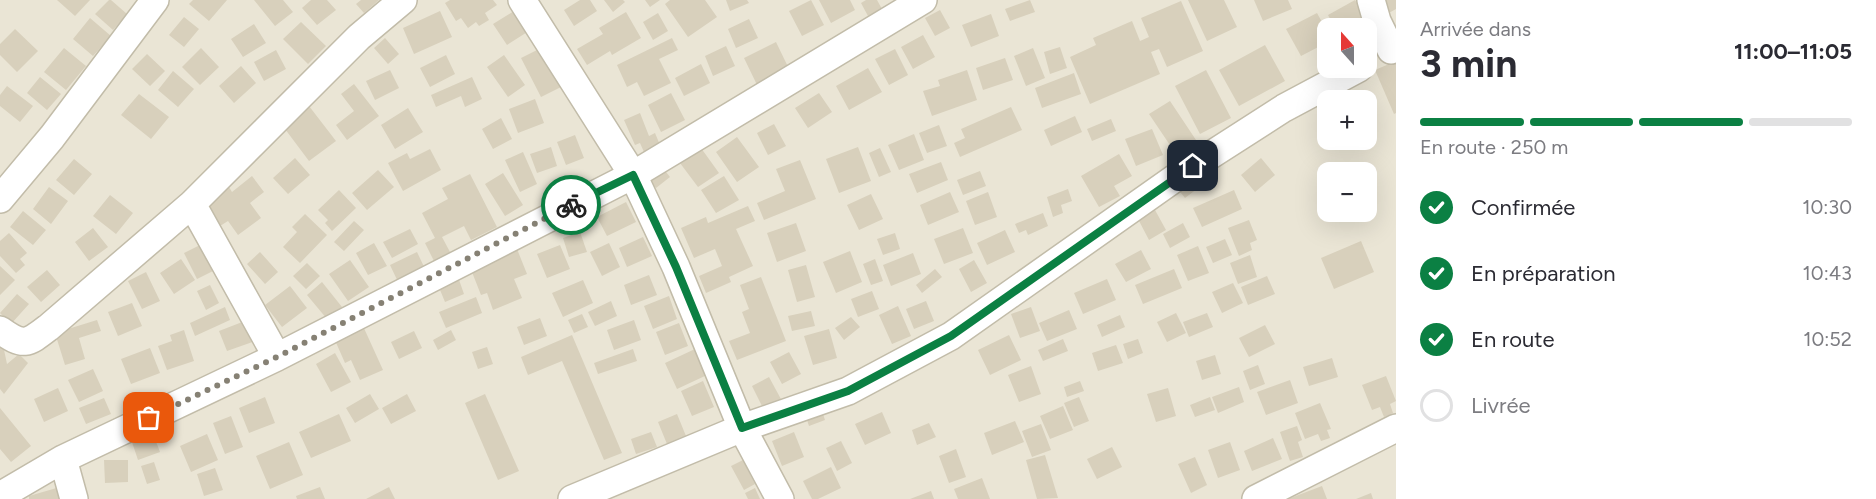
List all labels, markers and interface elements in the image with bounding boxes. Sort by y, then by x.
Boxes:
text: Arrivée dans [1420,17,1531,41]
north arrow [1317,18,1377,78]
map controls [1317,18,1377,222]
text: 11:00–11:05 [1734,38,1852,65]
text: 3 min [1420,40,1517,87]
button: + [1317,90,1377,150]
text: En route · 250 m [1420,135,1568,159]
pin [1167,140,1218,191]
icon: home [1176,149,1209,182]
button: − [1317,162,1377,222]
courier [541,175,601,235]
icon: bike [555,189,588,222]
icon: check [1420,191,1453,224]
text: Confirmée [1471,194,1575,221]
text: 10:30 [1802,195,1852,219]
icon: check [1420,257,1453,290]
text: En préparation [1471,260,1616,287]
text: 10:43 [1803,261,1852,285]
icon: check [1420,323,1453,356]
text: En route [1471,326,1554,353]
text: 10:52 [1803,327,1852,351]
pin [123,392,174,443]
text: Livrée [1471,392,1530,419]
icon: bag [132,401,165,434]

